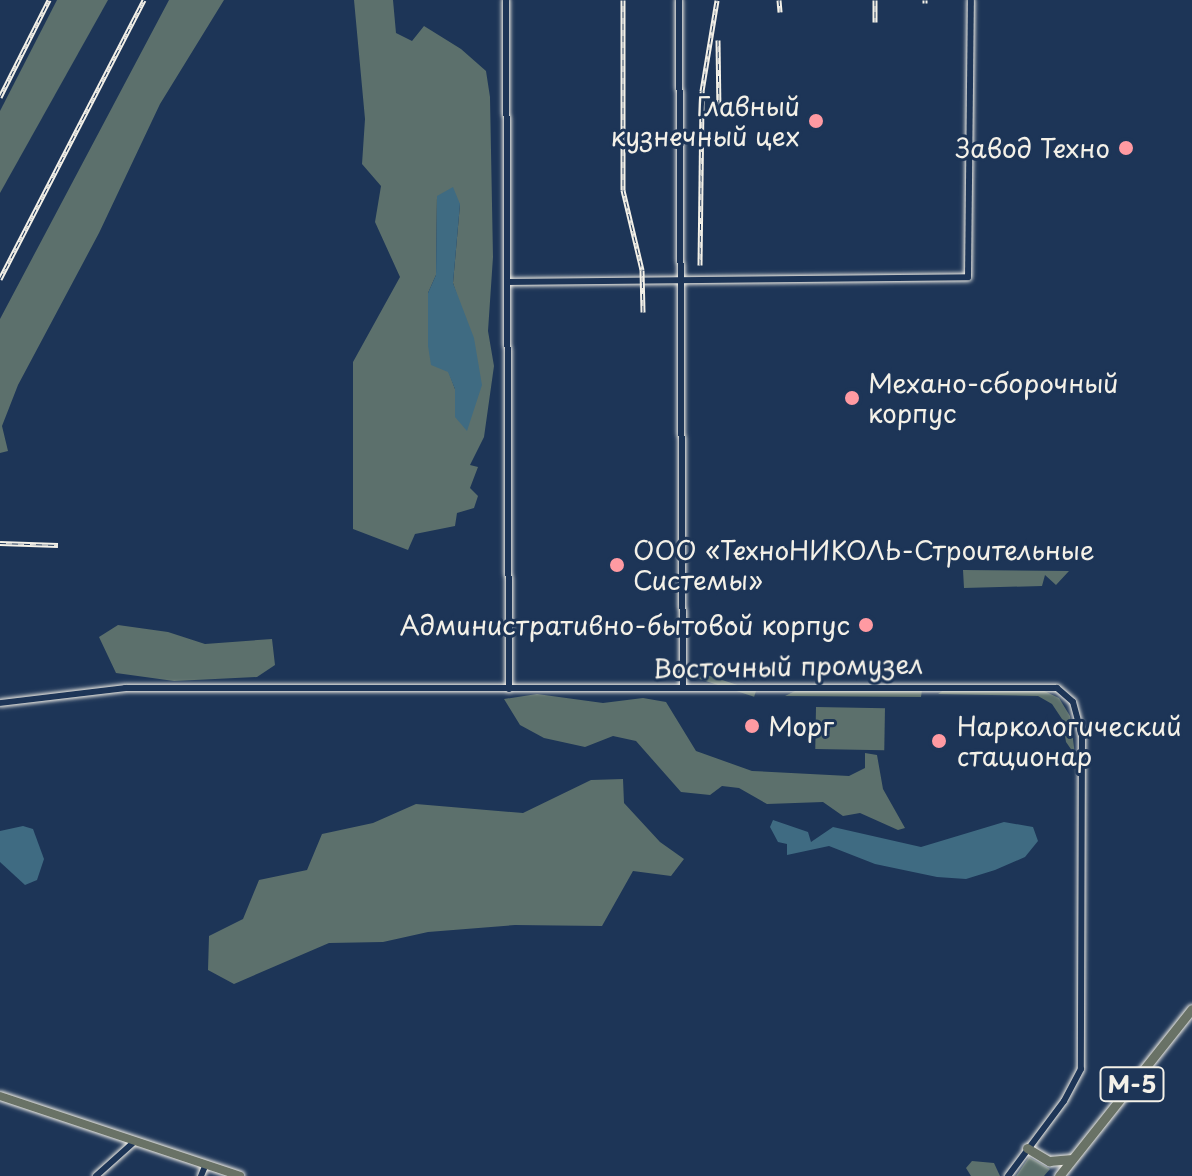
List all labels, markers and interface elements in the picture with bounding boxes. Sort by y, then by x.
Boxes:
place label: Главный кузнечный цех [610,90,800,152]
marker: Главный кузнечный цех [807,112,825,130]
place label: Завод Техно [956,132,1110,164]
marker: Завод Техно [1117,139,1135,157]
place label: Механо-сборочный корпус [868,367,1119,428]
marker: Механо-сборочный корпус [843,389,861,407]
place label: ООО «ТехноНИКОЛЬ-Строительные Системы» [633,534,1094,596]
marker: ООО «ТехноНИКОЛЬ-Строительные Системы» [608,556,626,574]
place label: Административно-бытовой корпус [399,609,850,641]
marker: Административно-бытовой корпус [857,616,875,634]
street label: Восточный промузел [653,648,923,684]
place label: Морг [768,710,834,742]
place label: Наркологический стационар [957,710,1182,772]
marker: Морг [743,717,761,735]
marker: Наркологический стационар [928,730,950,752]
road number: М-5 [1098,1064,1166,1104]

